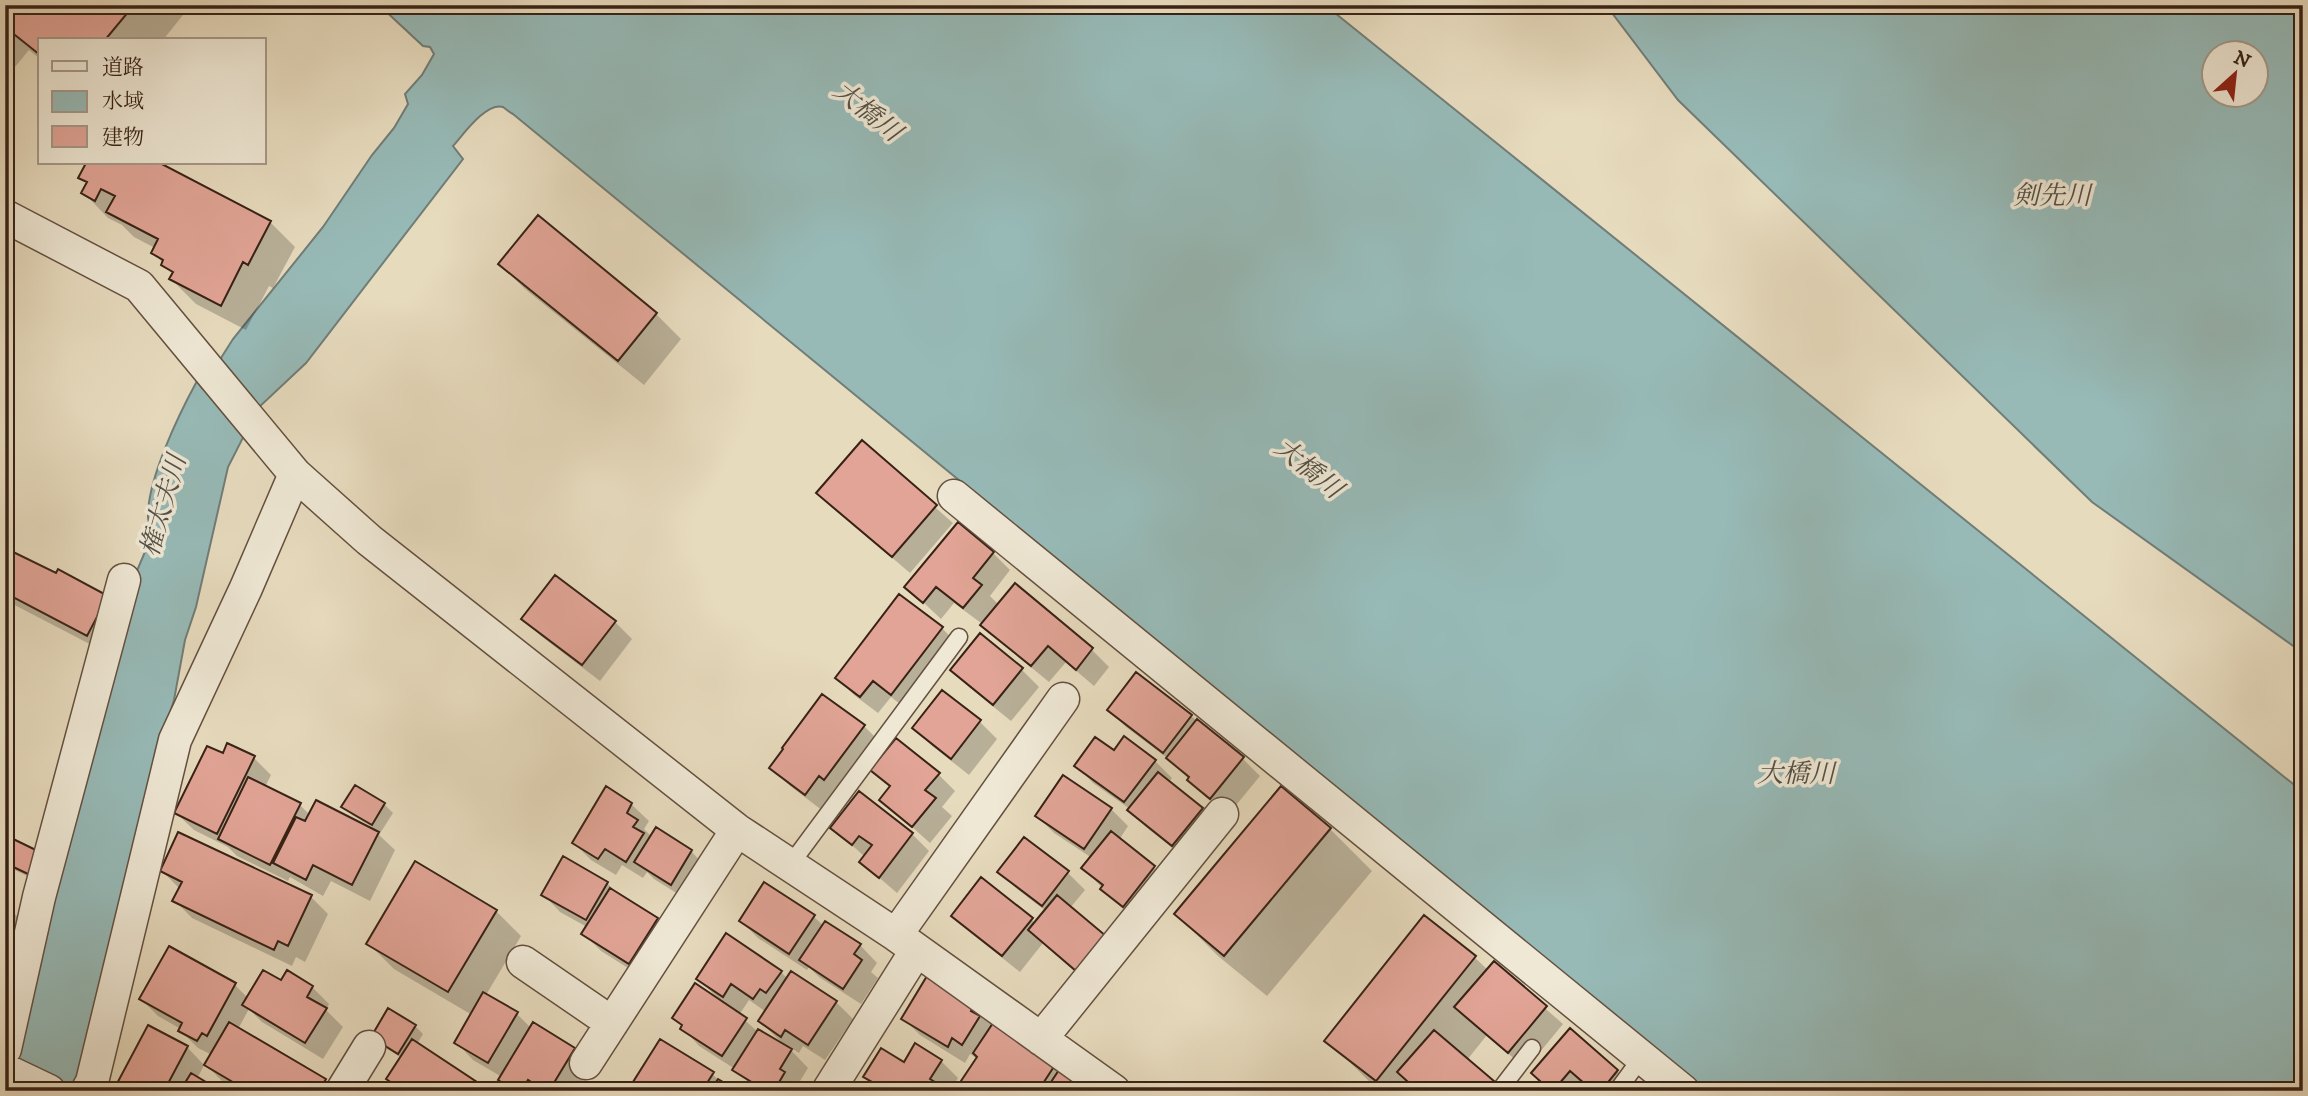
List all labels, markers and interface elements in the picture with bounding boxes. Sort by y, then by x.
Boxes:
legend [38,38,266,164]
north arrow [2200,38,2270,108]
text: N [2230,46,2255,74]
text: 道路 [102,55,144,81]
water label: 大橋川 [826,75,910,151]
text: 水域 [102,89,144,115]
text: 建物 [102,125,144,151]
water label: 剣先川 [2013,180,2094,213]
water label: 大橋川 [1267,432,1351,508]
water label: 権太夫川 [134,449,195,561]
water label: 大橋川 [1757,758,1838,791]

